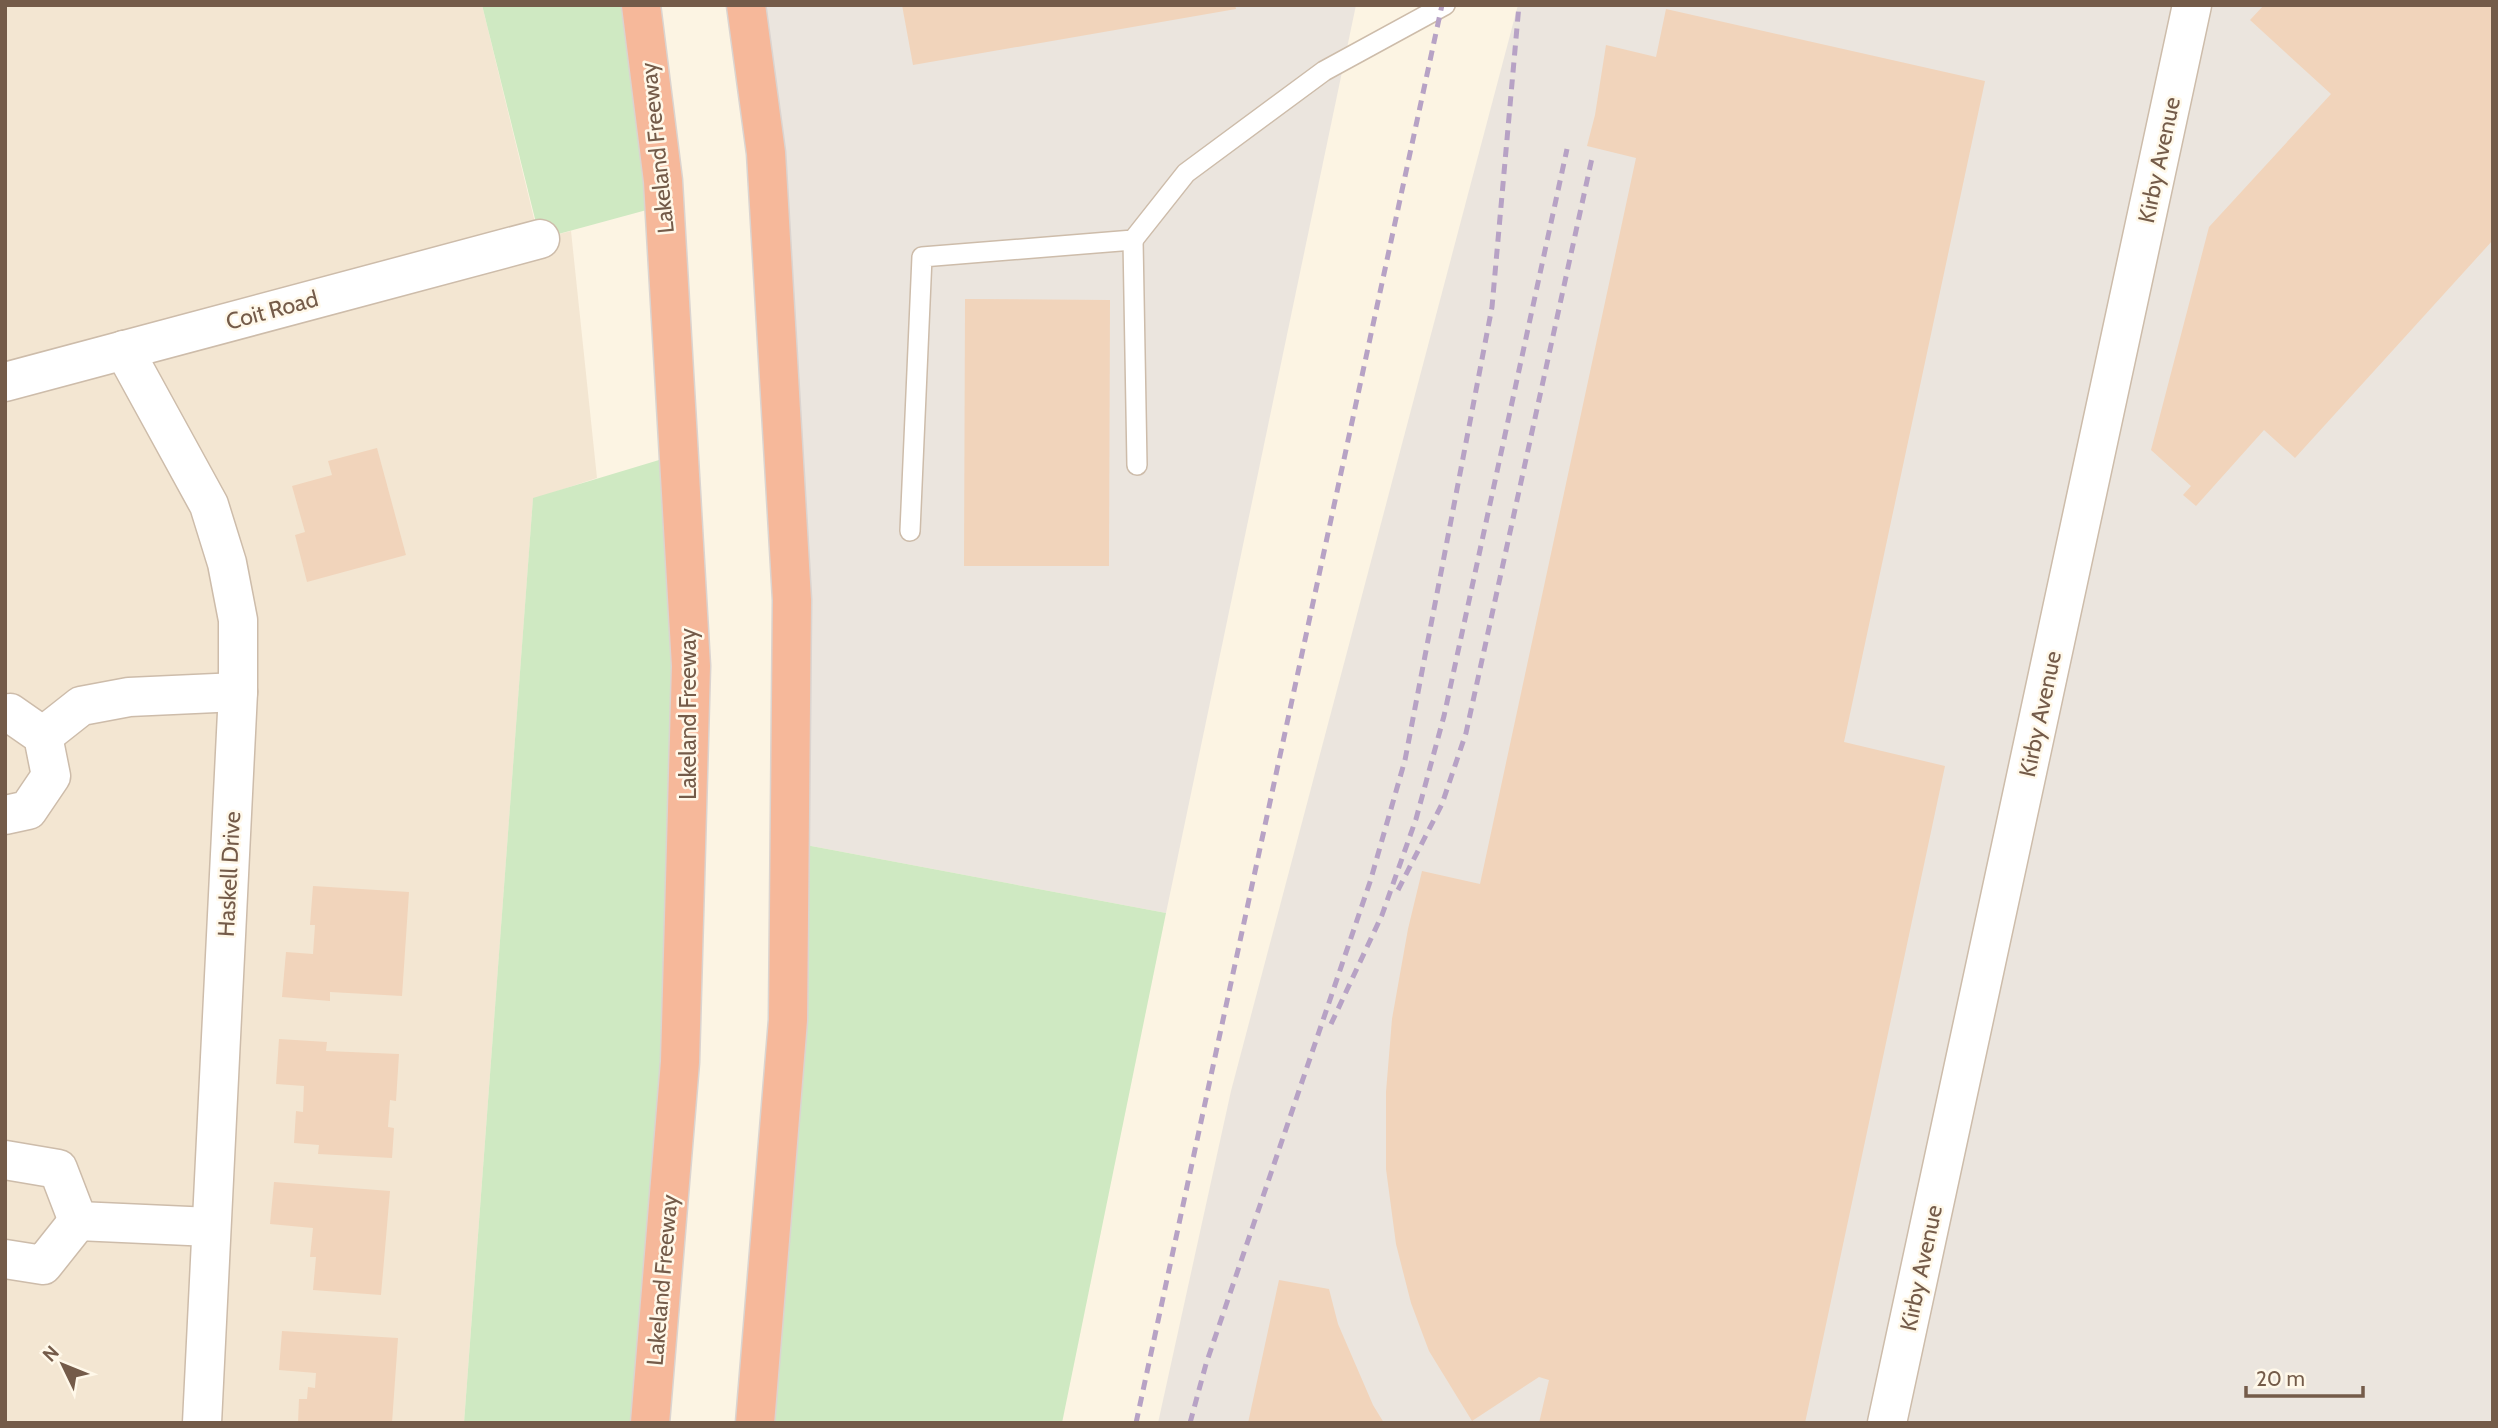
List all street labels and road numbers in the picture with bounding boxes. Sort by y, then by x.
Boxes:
street label: Lakeland Freeway [634,61,680,235]
street label: Kirby Avenue [2132,94,2186,225]
street label: Coit Road [223,284,321,336]
street label: Lakeland Freeway [674,628,702,800]
street label: Kirby Avenue [2013,648,2067,779]
street label: Haskell Drive [212,810,246,938]
street label: Lakeland Freeway [641,1193,683,1367]
street label: Kirby Avenue [1894,1202,1948,1333]

